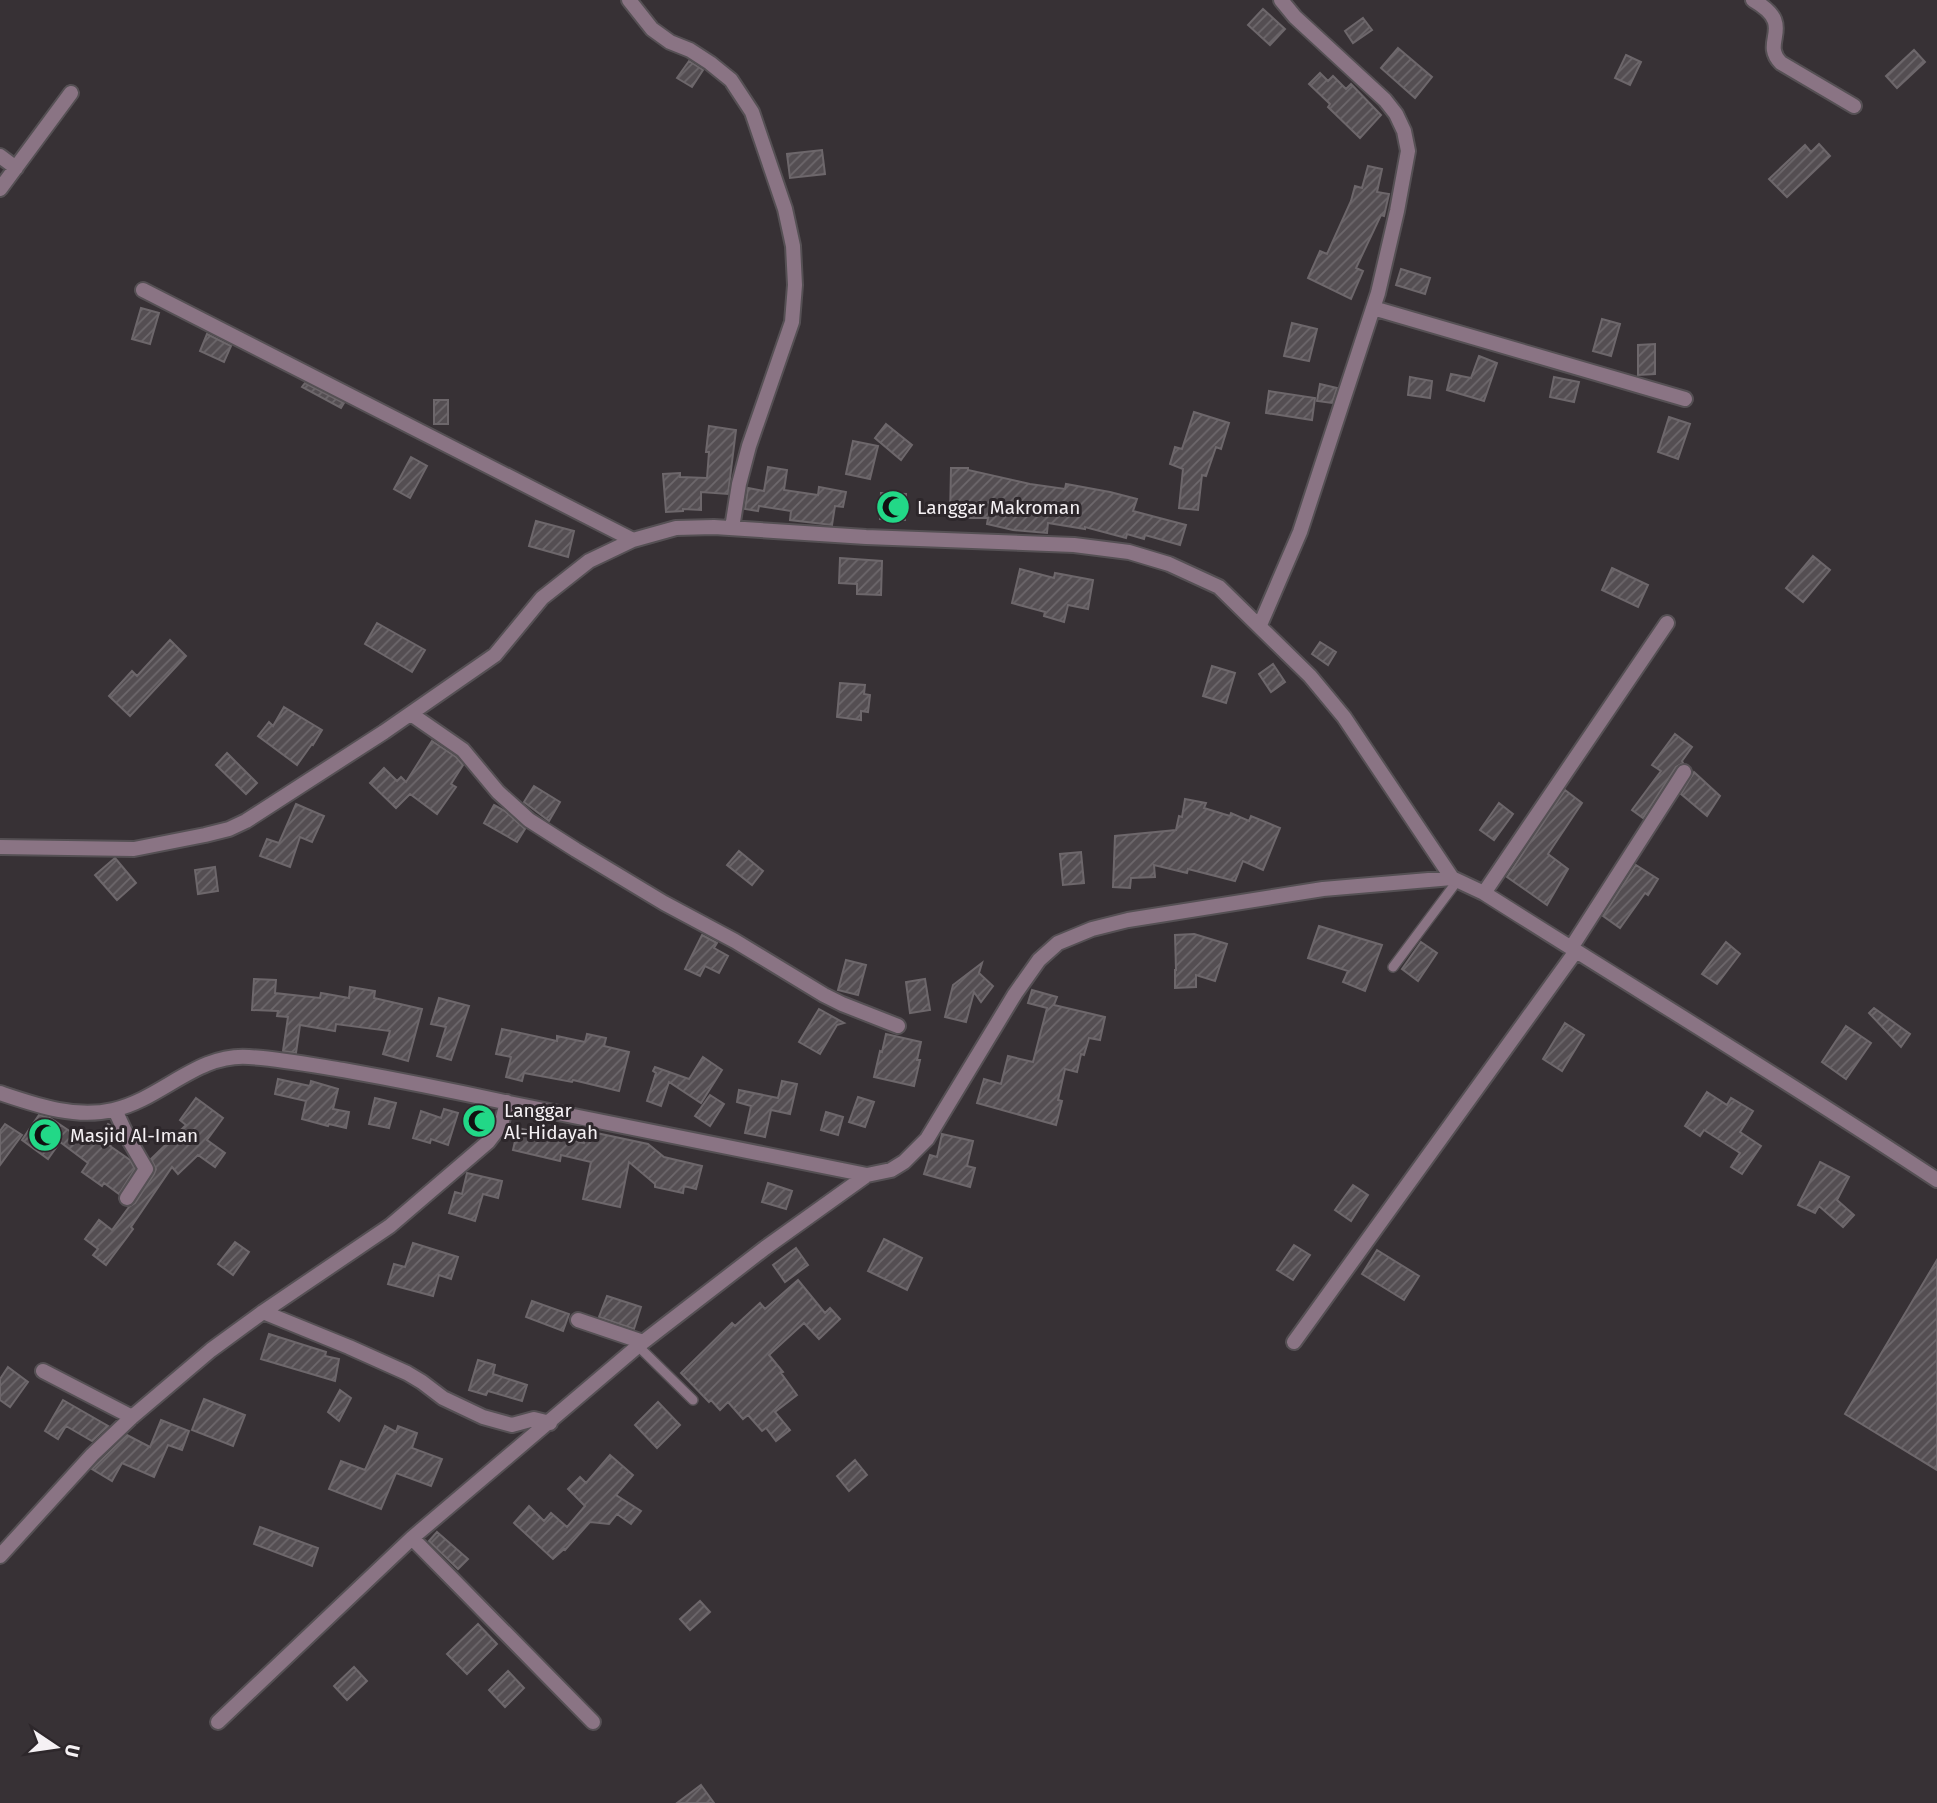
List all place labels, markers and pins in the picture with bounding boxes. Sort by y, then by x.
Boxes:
mosque icon: Langgar Makroman [874,488,912,526]
place label: Langgar Makroman [917,496,1080,519]
place label: Langgar Al-Hidayah [504,1099,598,1144]
mosque icon: Langgar Al-Hidayah [460,1102,498,1140]
mosque icon: Masjid Al-Iman [26,1116,64,1154]
place label: Masjid Al-Iman [70,1124,198,1147]

